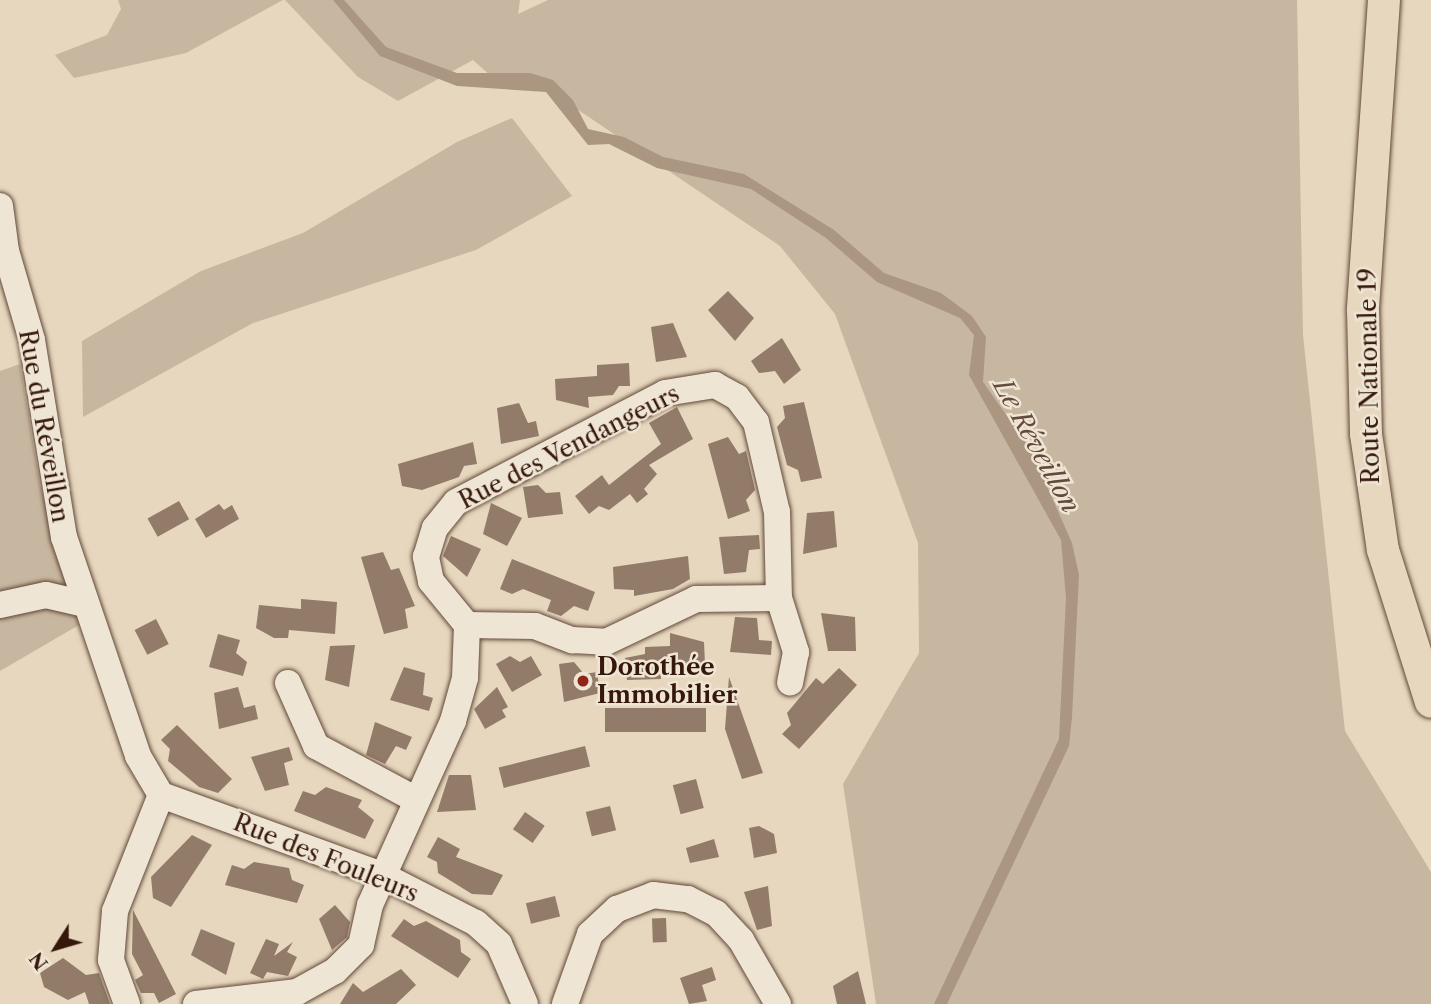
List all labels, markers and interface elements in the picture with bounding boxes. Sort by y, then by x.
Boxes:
street label: Route Nationale 19 [1353,268,1385,484]
street label: Rue du Réveillon [13,327,75,525]
water label: Le Réveillon [986,373,1086,519]
street label: Rue des Vendangeurs [454,379,684,515]
place label: Dorothée Immobilier [597,653,737,709]
marker: Dorothée Immobilier [575,673,591,689]
street label: Rue des Fouleurs [229,808,423,908]
north arrow [21,913,91,983]
text: N [25,947,53,974]

